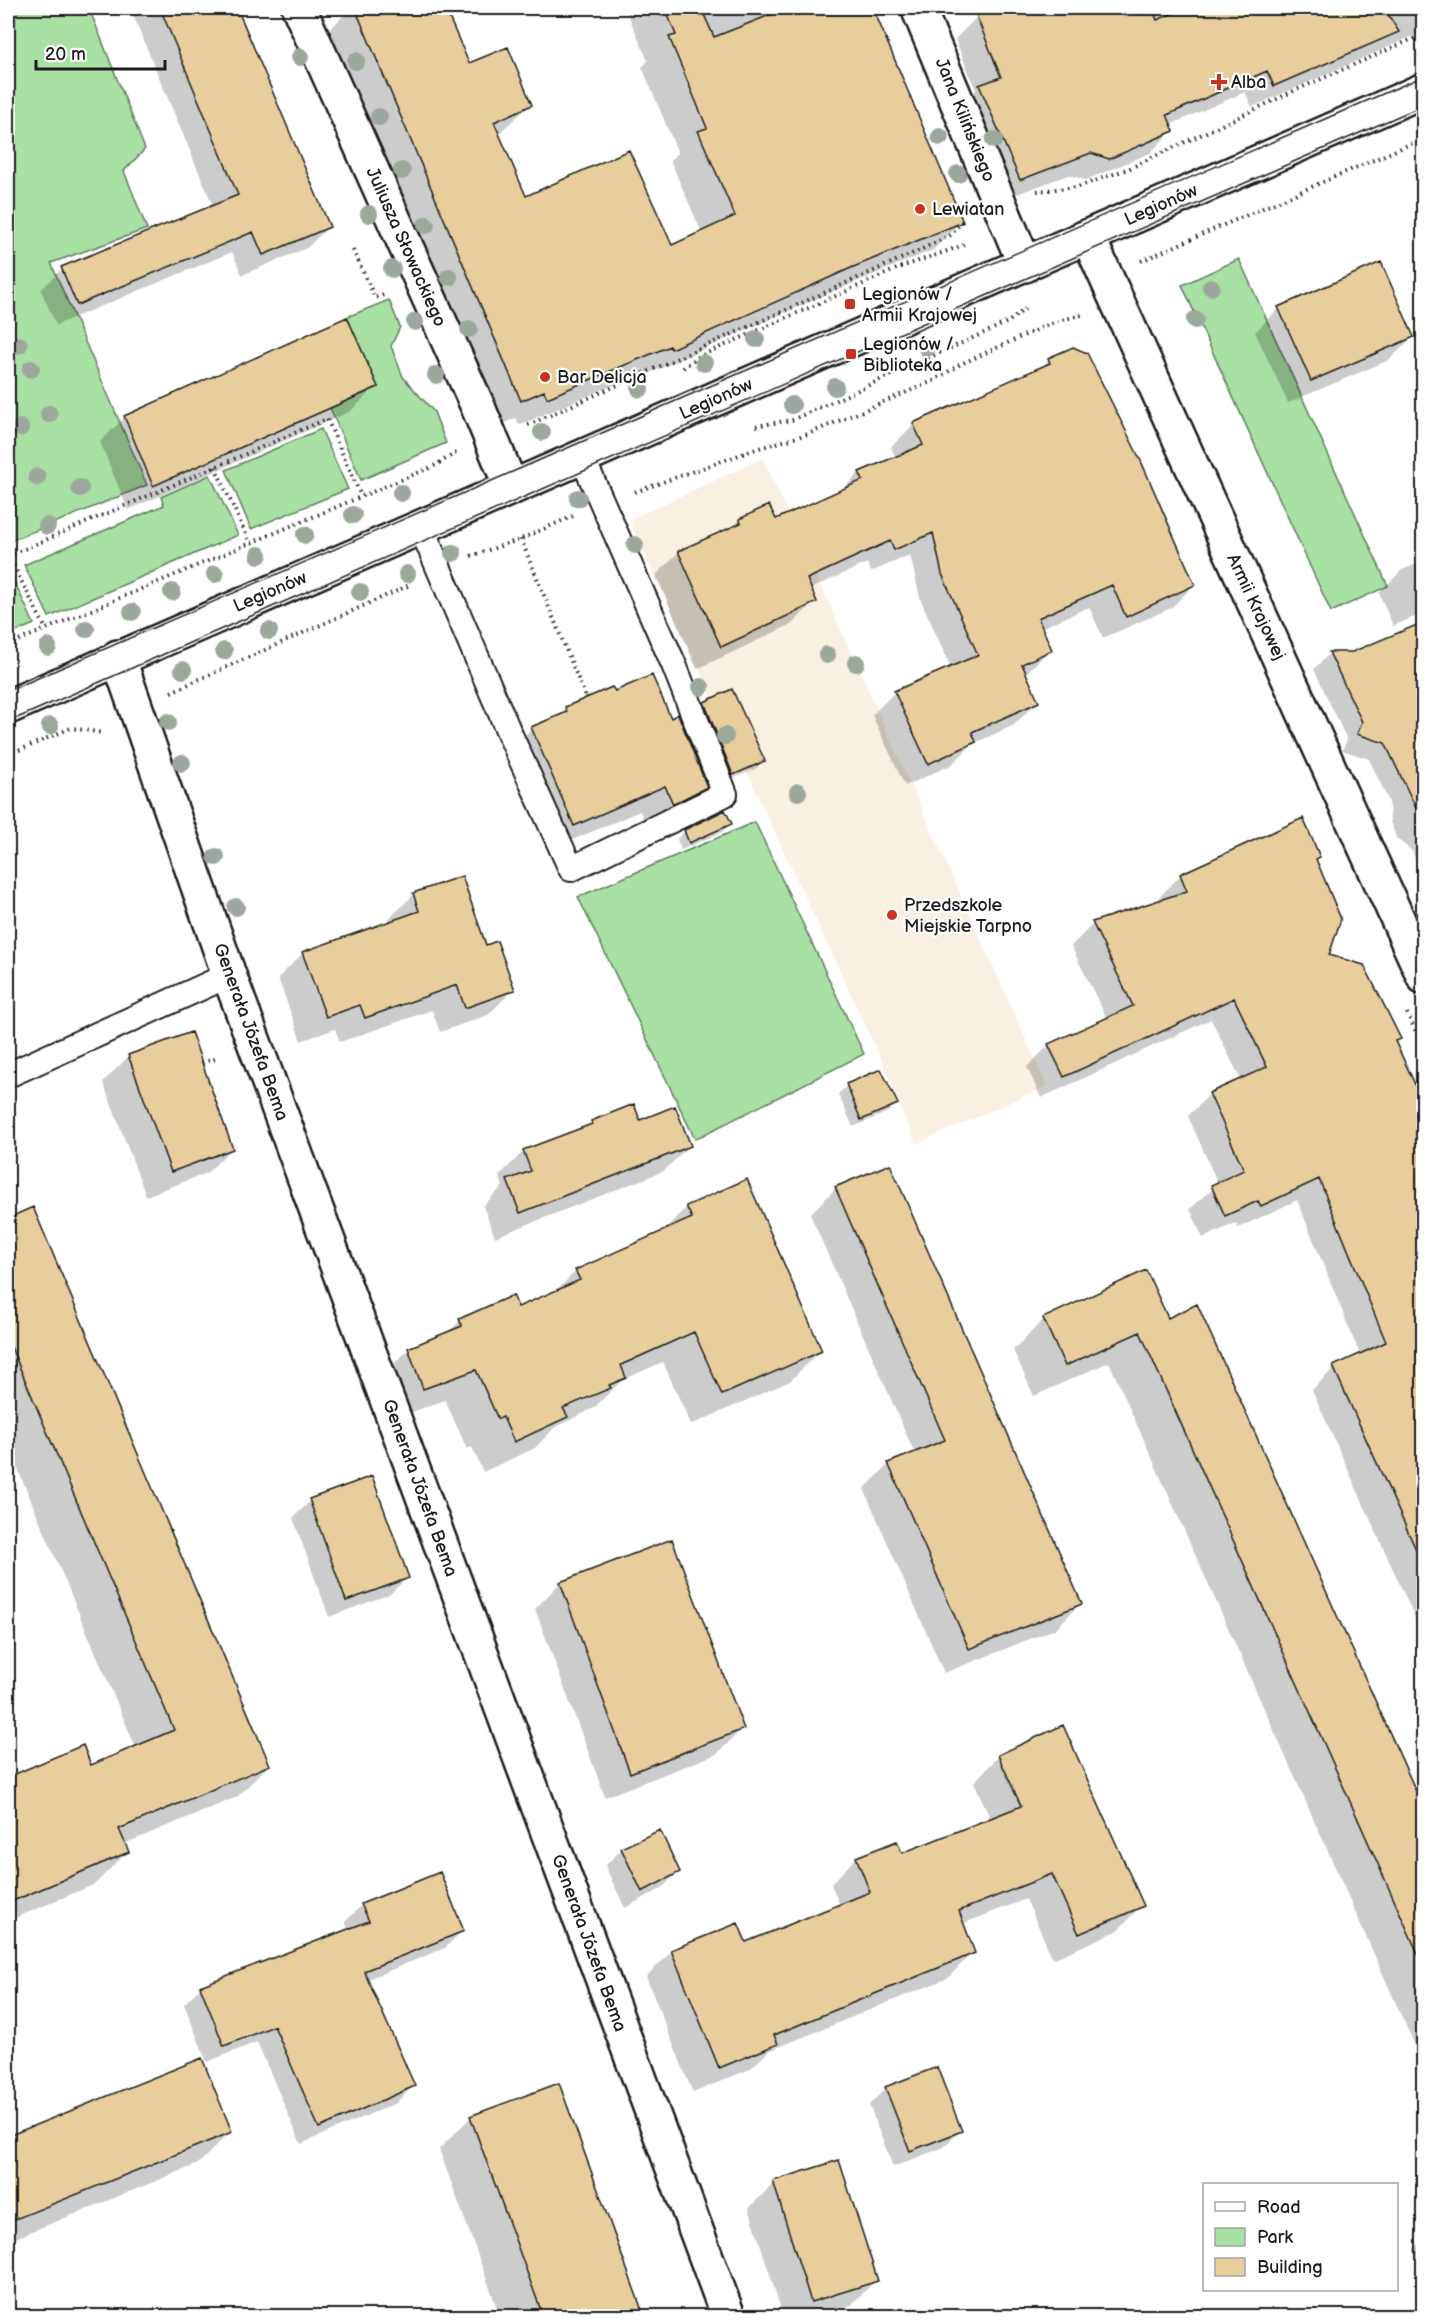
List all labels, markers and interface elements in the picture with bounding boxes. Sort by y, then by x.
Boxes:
scale bar [36,33,165,71]
text: 20 m [45,44,86,65]
street label: Jana Kilińskiego [931,55,999,185]
place label: Alba [1231,72,1266,93]
marker: Alba [1212,75,1226,89]
street label: Juliusza Słowackiego [361,164,451,330]
street label: Legionów [1121,180,1201,230]
place label: Lewiatan [932,199,1004,220]
marker: Lewiatan [913,202,927,216]
place label: Legionów / Armii Krajowej [862,284,977,326]
marker: Legionów / Armii Krajowej [843,297,857,311]
place label: Legionów / Biblioteka [863,334,954,376]
marker: Legionów / Biblioteka [844,347,858,361]
place label: Bar Delicja [557,367,647,388]
marker: Bar Delicja [538,370,552,384]
street label: Legionów [676,374,756,424]
street label: Armii Krajowej [1222,550,1290,664]
street label: Legionów [230,567,310,617]
place label: Przedszkole Miejskie Tarpno [904,895,1032,937]
marker: Przedszkole Miejskie Tarpno [885,908,899,922]
street label: Generała Józefa Bema [209,940,293,1124]
street label: Generała Józefa Bema [378,1396,462,1580]
street label: Generała Józefa Bema [547,1851,631,2035]
legend [1203,2183,1398,2291]
text: Road [1257,2197,1301,2218]
text: Park [1257,2227,1293,2248]
text: Building [1257,2257,1323,2278]

